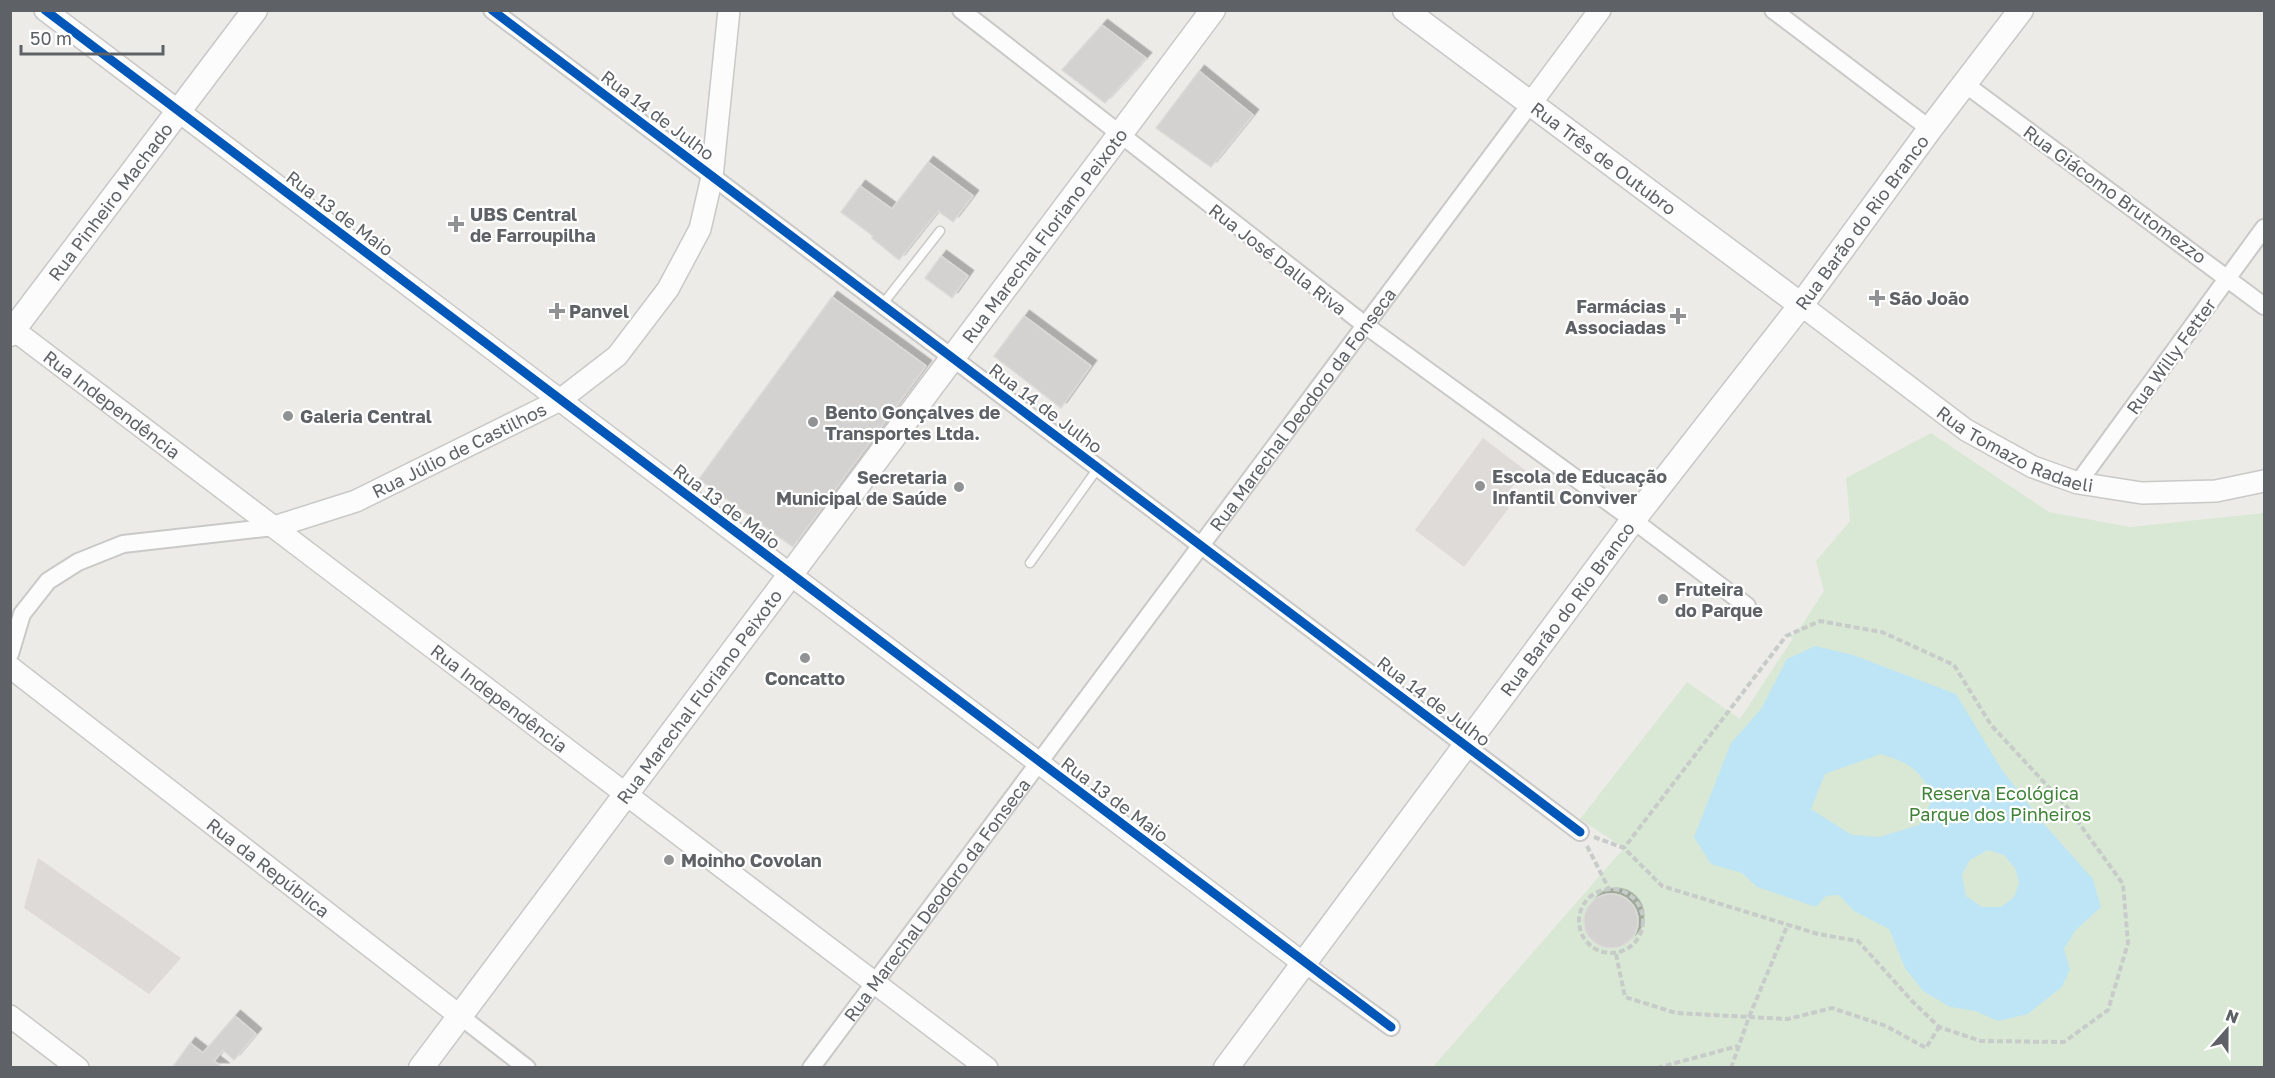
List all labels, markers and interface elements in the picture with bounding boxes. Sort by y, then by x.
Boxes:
scale bar [21,18,164,56]
text: 50 m [30,27,72,49]
street label: Rua 14 de Julho [597,65,719,165]
street label: Rua Três de Outubro [1527,97,1681,219]
street label: Rua Pinheiro Machado [43,118,177,285]
street label: Rua Giácomo Brutomezzo [2019,120,2211,268]
street label: Rua Marechal Floriano Peixoto [957,124,1132,347]
street label: Rua Barão do Rio Branco [1790,130,1933,314]
street label: Rua 13 de Maio [282,166,398,260]
street label: Rua José Dalla Riva [1205,198,1351,320]
place label: UBS Central de Farroupilha [470,203,596,246]
marker: UBS Central de Farroupilha [447,215,465,233]
street label: Rua Marechal Deodoro da Fonseca [1205,283,1400,535]
place label: São João [1889,287,1969,309]
marker: São João [1870,291,1884,305]
street label: Rua Willy Fetter [2122,294,2220,418]
place label: Farmácias Associadas [1565,295,1666,338]
place label: Panvel [569,300,629,322]
marker: Panvel [550,304,564,318]
marker: Farmácias Associadas [1671,309,1685,323]
street label: Rua Independência [39,346,185,463]
street label: Rua 14 de Julho [985,358,1107,458]
street label: Rua Júlio de Castilhos [368,398,550,502]
place label: Bento Gonçalves de Transportes Ltda. [825,401,1001,444]
street label: Rua Tomazo Radaeli [1933,401,2095,496]
place label: Galeria Central [300,405,432,427]
marker: Galeria Central [281,409,295,423]
marker: Bento Gonçalves de Transportes Ltda. [806,415,820,429]
street label: Rua 13 de Maio [669,459,785,553]
place label: Escola de Educação Infantil Conviver [1492,465,1667,508]
place label: Secretaria Municipal de Saúde [776,466,947,509]
marker: Escola de Educação Infantil Conviver [1473,479,1487,493]
marker: Secretaria Municipal de Saúde [952,480,966,494]
street label: Rua Barão do Rio Branco [1495,517,1639,700]
place label: Fruteira do Parque [1675,578,1763,621]
street label: Rua Marechal Floriano Peixoto [612,585,787,808]
marker: Fruteira do Parque [1656,592,1670,606]
street label: Rua Independência [427,639,572,757]
marker: Concatto [798,651,812,665]
street label: Rua 14 de Julho [1373,651,1495,751]
place label: Concatto [765,667,845,689]
street label: Rua 13 de Maio [1057,752,1173,846]
street label: Rua Marechal Deodoro da Fonseca [839,774,1034,1026]
park label: Reserva Ecológica Parque dos Pinheiros [1909,782,2091,825]
street label: Rua da República [203,813,334,922]
place label: Moinho Covolan [681,849,822,871]
marker: Moinho Covolan [662,853,676,867]
north arrow [2197,1000,2257,1060]
text: N [2223,1004,2242,1028]

